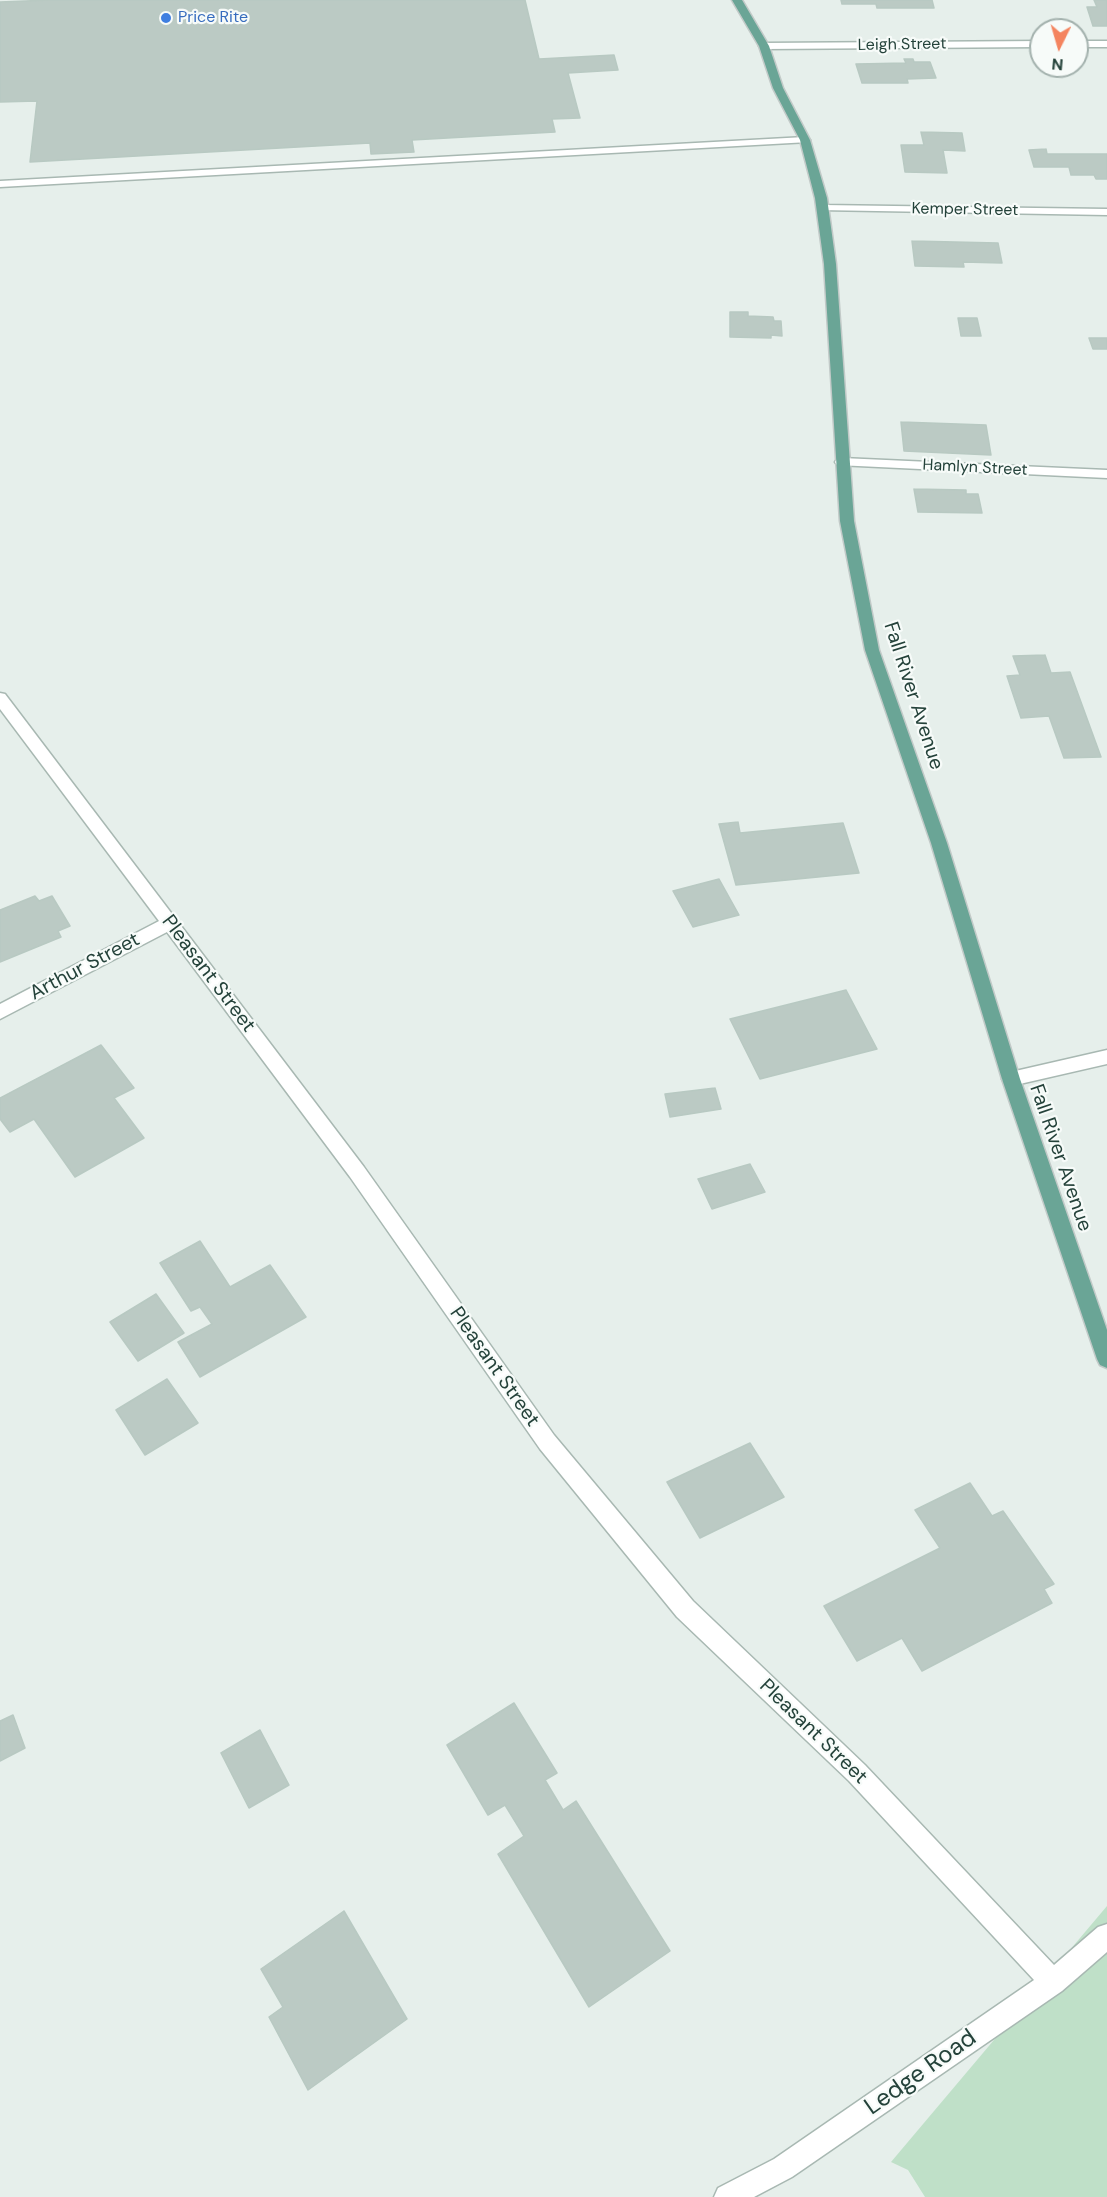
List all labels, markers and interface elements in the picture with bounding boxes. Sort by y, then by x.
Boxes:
place label: Price Rite [178,8,248,28]
marker: Price Rite [159,11,173,25]
north arrow [1029,18,1089,78]
street label: Leigh Street [857,35,947,55]
text: N [1051,53,1064,75]
street label: Kemper Street [911,199,1019,221]
street label: Hamlyn Street [922,456,1028,480]
street label: Fall River Avenue [878,619,948,773]
street label: Pleasant Street [156,911,260,1037]
street label: Arthur Street [26,928,144,1006]
street label: Fall River Avenue [1024,1081,1096,1235]
street label: Pleasant Street [444,1303,544,1431]
street label: Pleasant Street [754,1675,872,1789]
street label: Ledge Road [860,2024,982,2122]

